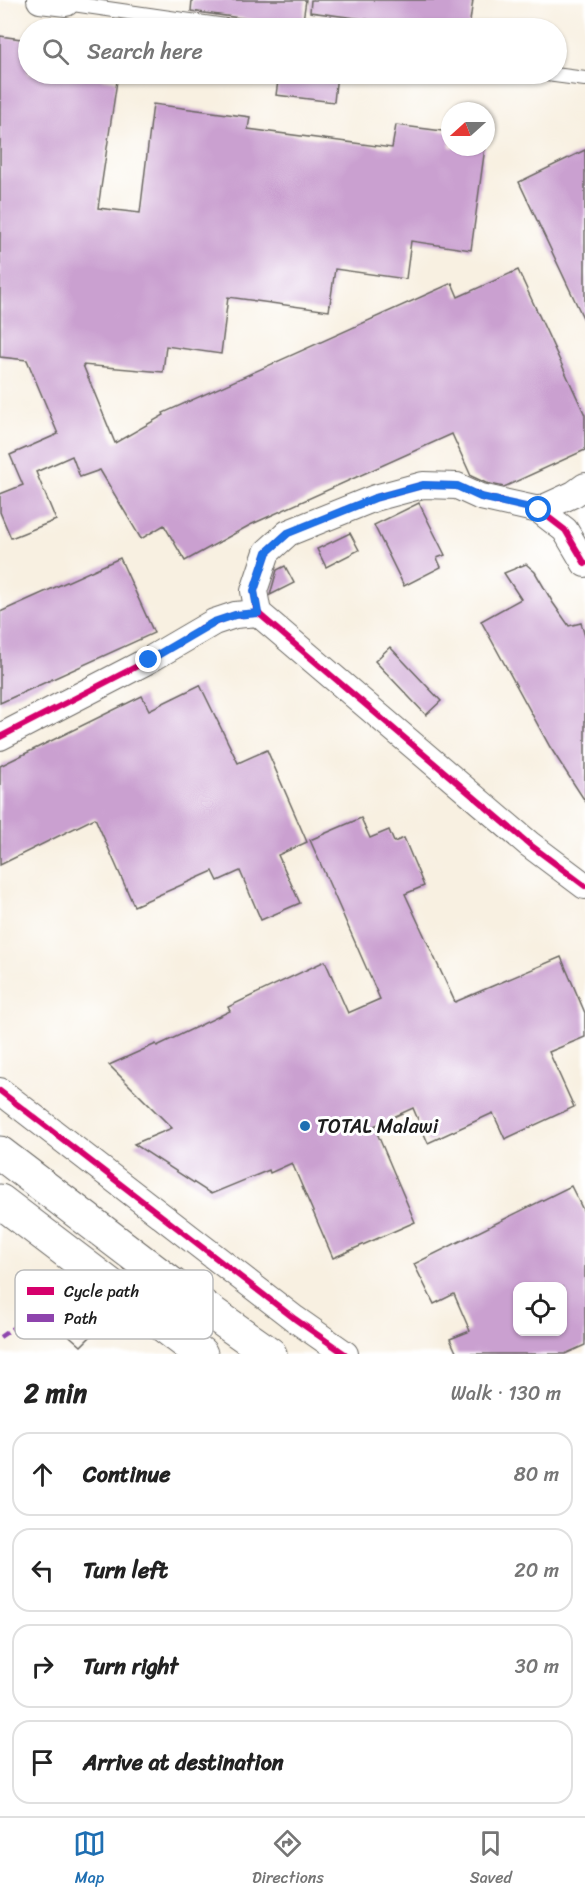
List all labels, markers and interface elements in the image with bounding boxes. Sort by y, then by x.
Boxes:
search box [18,18,567,84]
text: Search here [87,32,203,71]
icon: search [39,35,72,68]
north arrow [441,102,495,156]
route start [525,496,551,522]
route end [135,646,161,672]
place label: TOTAL Malawi [317,1109,439,1144]
marker: TOTAL Malawi [298,1119,312,1133]
legend [15,1270,213,1339]
text: Cycle path [64,1277,139,1306]
map controls [513,1282,567,1336]
button: locate [513,1282,567,1336]
text: Path [64,1304,97,1333]
text: 2 min [24,1370,87,1416]
text: Walk · 130 m [451,1376,561,1411]
text: Continue [83,1455,171,1494]
text: 80 m [514,1457,559,1492]
icon: ahead [26,1458,59,1491]
text: Turn left [83,1551,168,1590]
text: 20 m [514,1553,559,1588]
icon: left [26,1554,59,1587]
text: Turn right [83,1647,178,1686]
text: 30 m [515,1649,559,1684]
icon: right [26,1650,59,1683]
text: Arrive at destination [83,1743,284,1782]
icon: arrive [26,1746,59,1779]
tab: Map [73,1827,106,1892]
tab: Directions [252,1827,324,1892]
tab: Saved [470,1827,512,1892]

